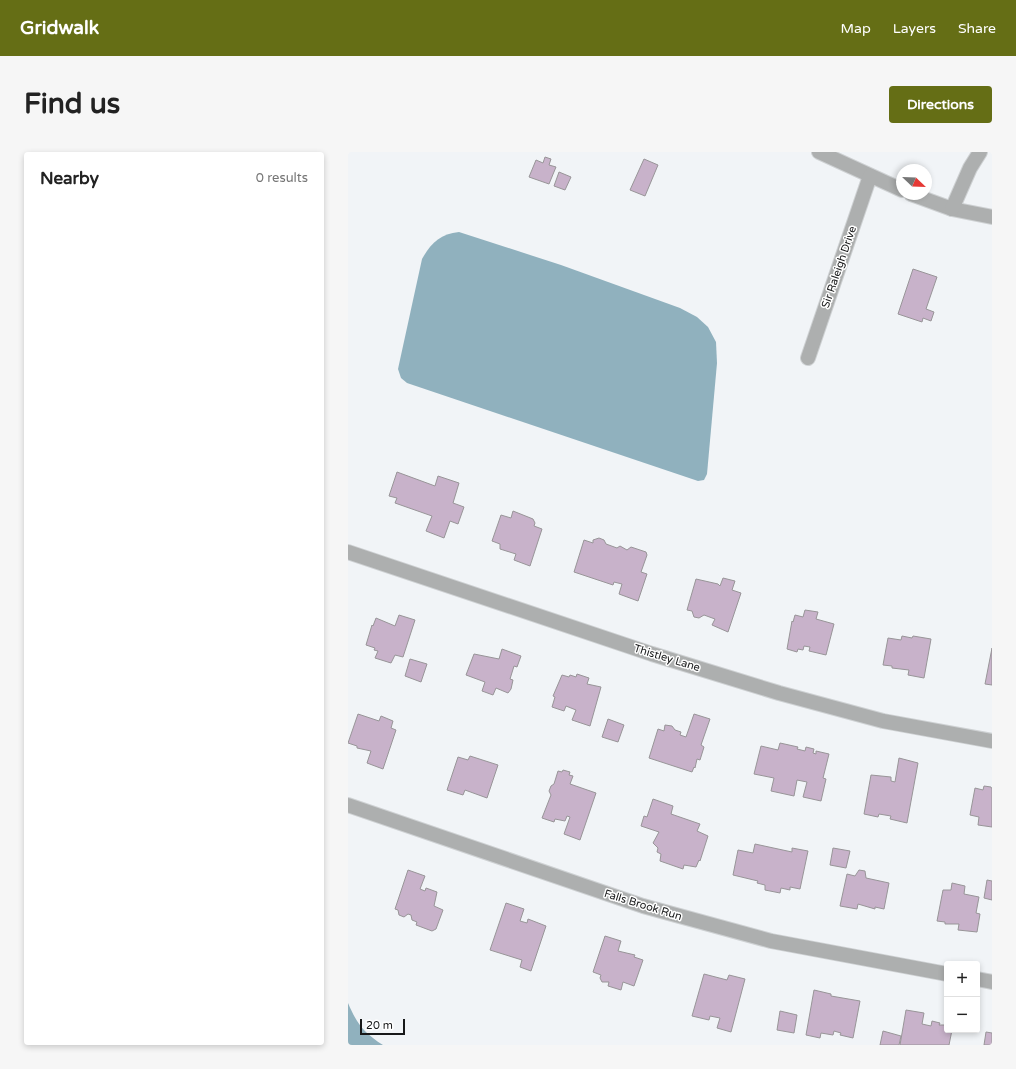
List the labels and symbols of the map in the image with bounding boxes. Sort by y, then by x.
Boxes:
north arrow [896,164,932,200]
street label: Sir Raleigh Drive [819,224,859,310]
street label: Thistley Lane [632,642,702,674]
street label: Falls Brook Run [603,887,683,923]
scale bar [360,1017,405,1036]

